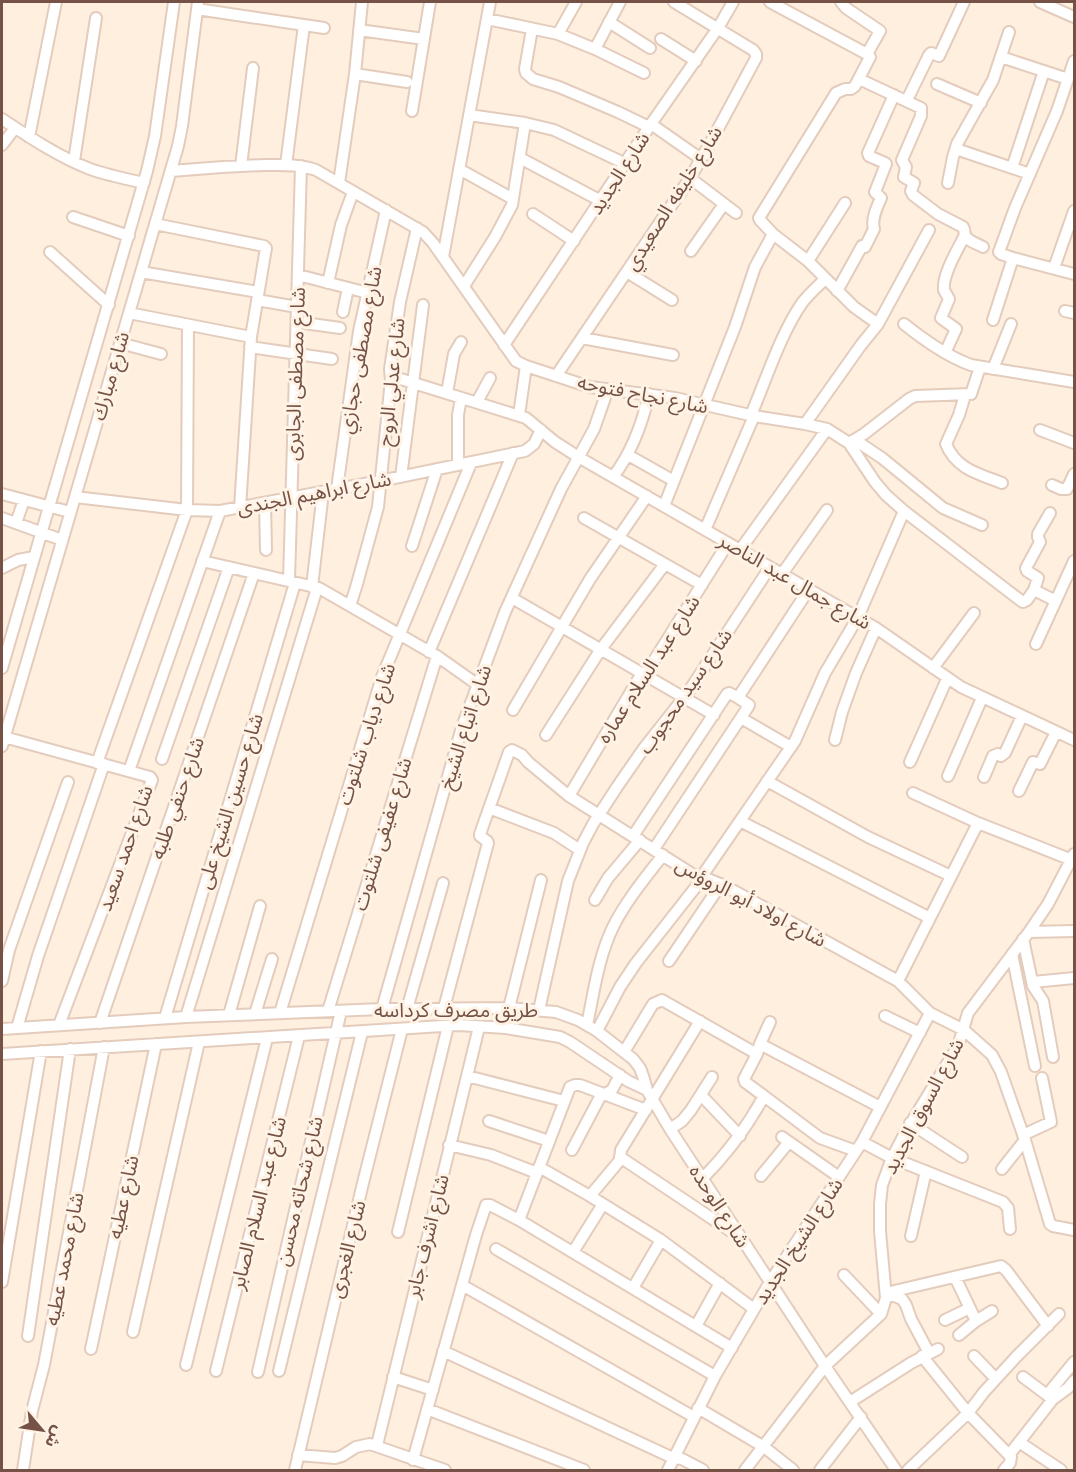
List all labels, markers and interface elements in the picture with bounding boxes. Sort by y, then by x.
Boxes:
street label: شارع خليفه الصعيدي [620,122,730,277]
street label: شارع الجديد [584,128,657,220]
street label: شارع مصطفى حجازي [334,265,390,436]
street label: شارع مصطفى الجابرى [281,287,313,461]
street label: شارع عدلي الروح [373,317,413,448]
street label: شارع مبارك [87,329,137,424]
street label: شارع نجاح فتوحه [575,371,710,421]
street label: شارع ابراهيم الجندى [235,467,394,523]
street label: شارع جمال عبد الناصر [712,528,875,637]
street label: شارع عبد السلام عماره [592,591,707,749]
street label: شارع سيد محجوب [634,624,740,760]
street label: شارع دياب شلتوت [333,660,403,809]
street label: شارع اتباع الشيخ [435,662,499,793]
street label: شارع حسين الشيخ على [193,711,271,893]
street label: شارع حنفي طلبه [146,734,213,864]
street label: شارع عفيفى شلتوت [348,755,420,914]
street label: شارع احمد سعيد [93,782,161,915]
street label: شارع اولاد أبو الروؤس [670,852,830,955]
street label: طريق مصرف كرداسه [374,999,538,1023]
street label: شارع السوق الجديد [878,1034,972,1179]
street label: شارع عبد السلام الصابر [226,1114,294,1294]
street label: شارع شحاته محسن [271,1114,331,1269]
street label: شارع عطيه [103,1153,147,1242]
street label: شارع الوحده [682,1161,755,1253]
street label: شارع اشرف جابر [401,1172,457,1302]
street label: شارع الشيخ الجديد [749,1174,850,1310]
street label: شارع محمد عطيه [40,1190,92,1328]
street label: شارع الغجرى [324,1198,374,1301]
north arrow [12,1400,72,1460]
text: ش [41,1423,68,1451]

